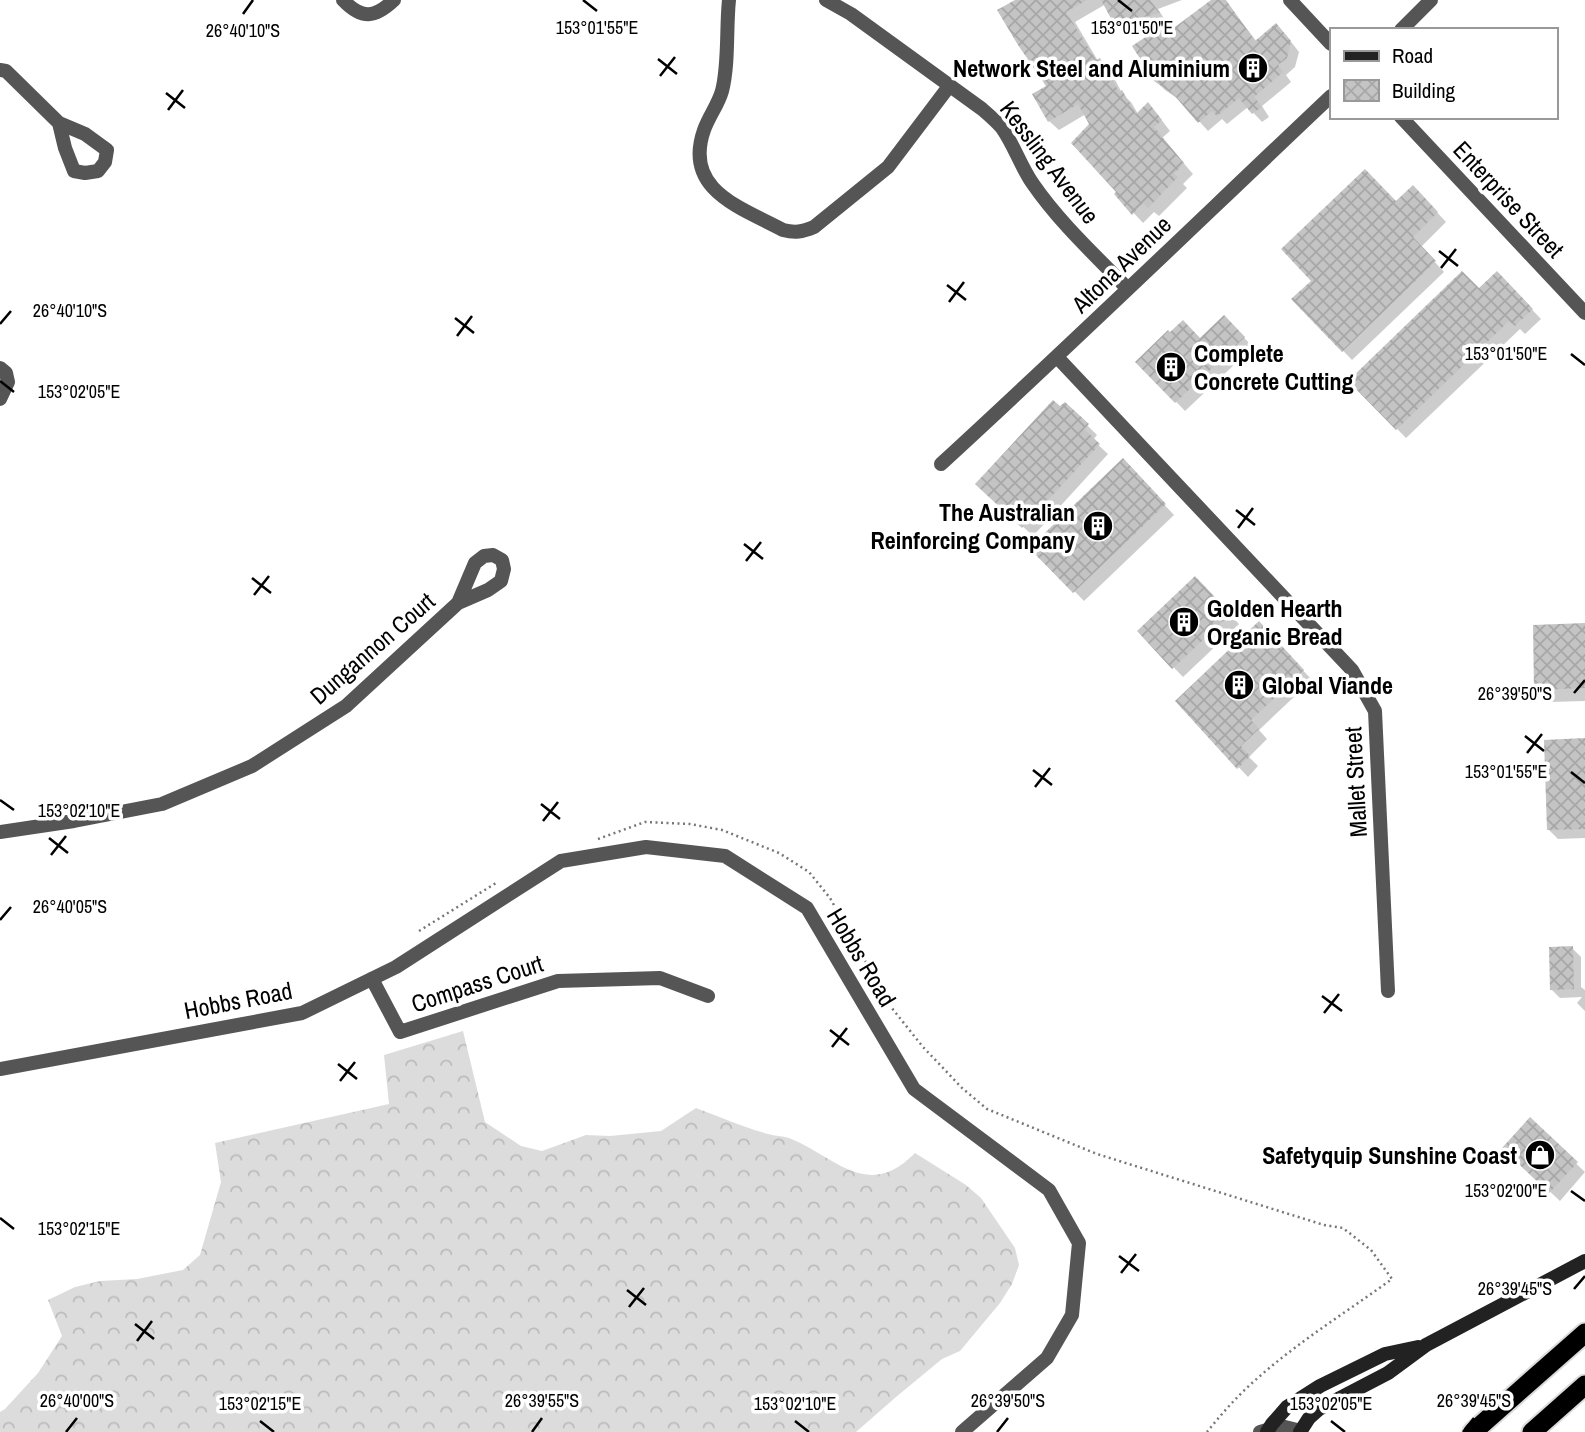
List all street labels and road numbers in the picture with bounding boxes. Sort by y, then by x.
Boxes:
street label: Kessling Avenue [993,94,1107,230]
street label: Enterprise Street [1447,134,1572,265]
street label: Altona Avenue [1064,209,1178,320]
street label: Dungannon Court [303,585,442,711]
street label: Mallet Street [1336,725,1374,838]
street label: Hobbs Road [820,902,904,1012]
street label: Compass Court [407,947,547,1019]
street label: Hobbs Road [181,974,295,1026]

